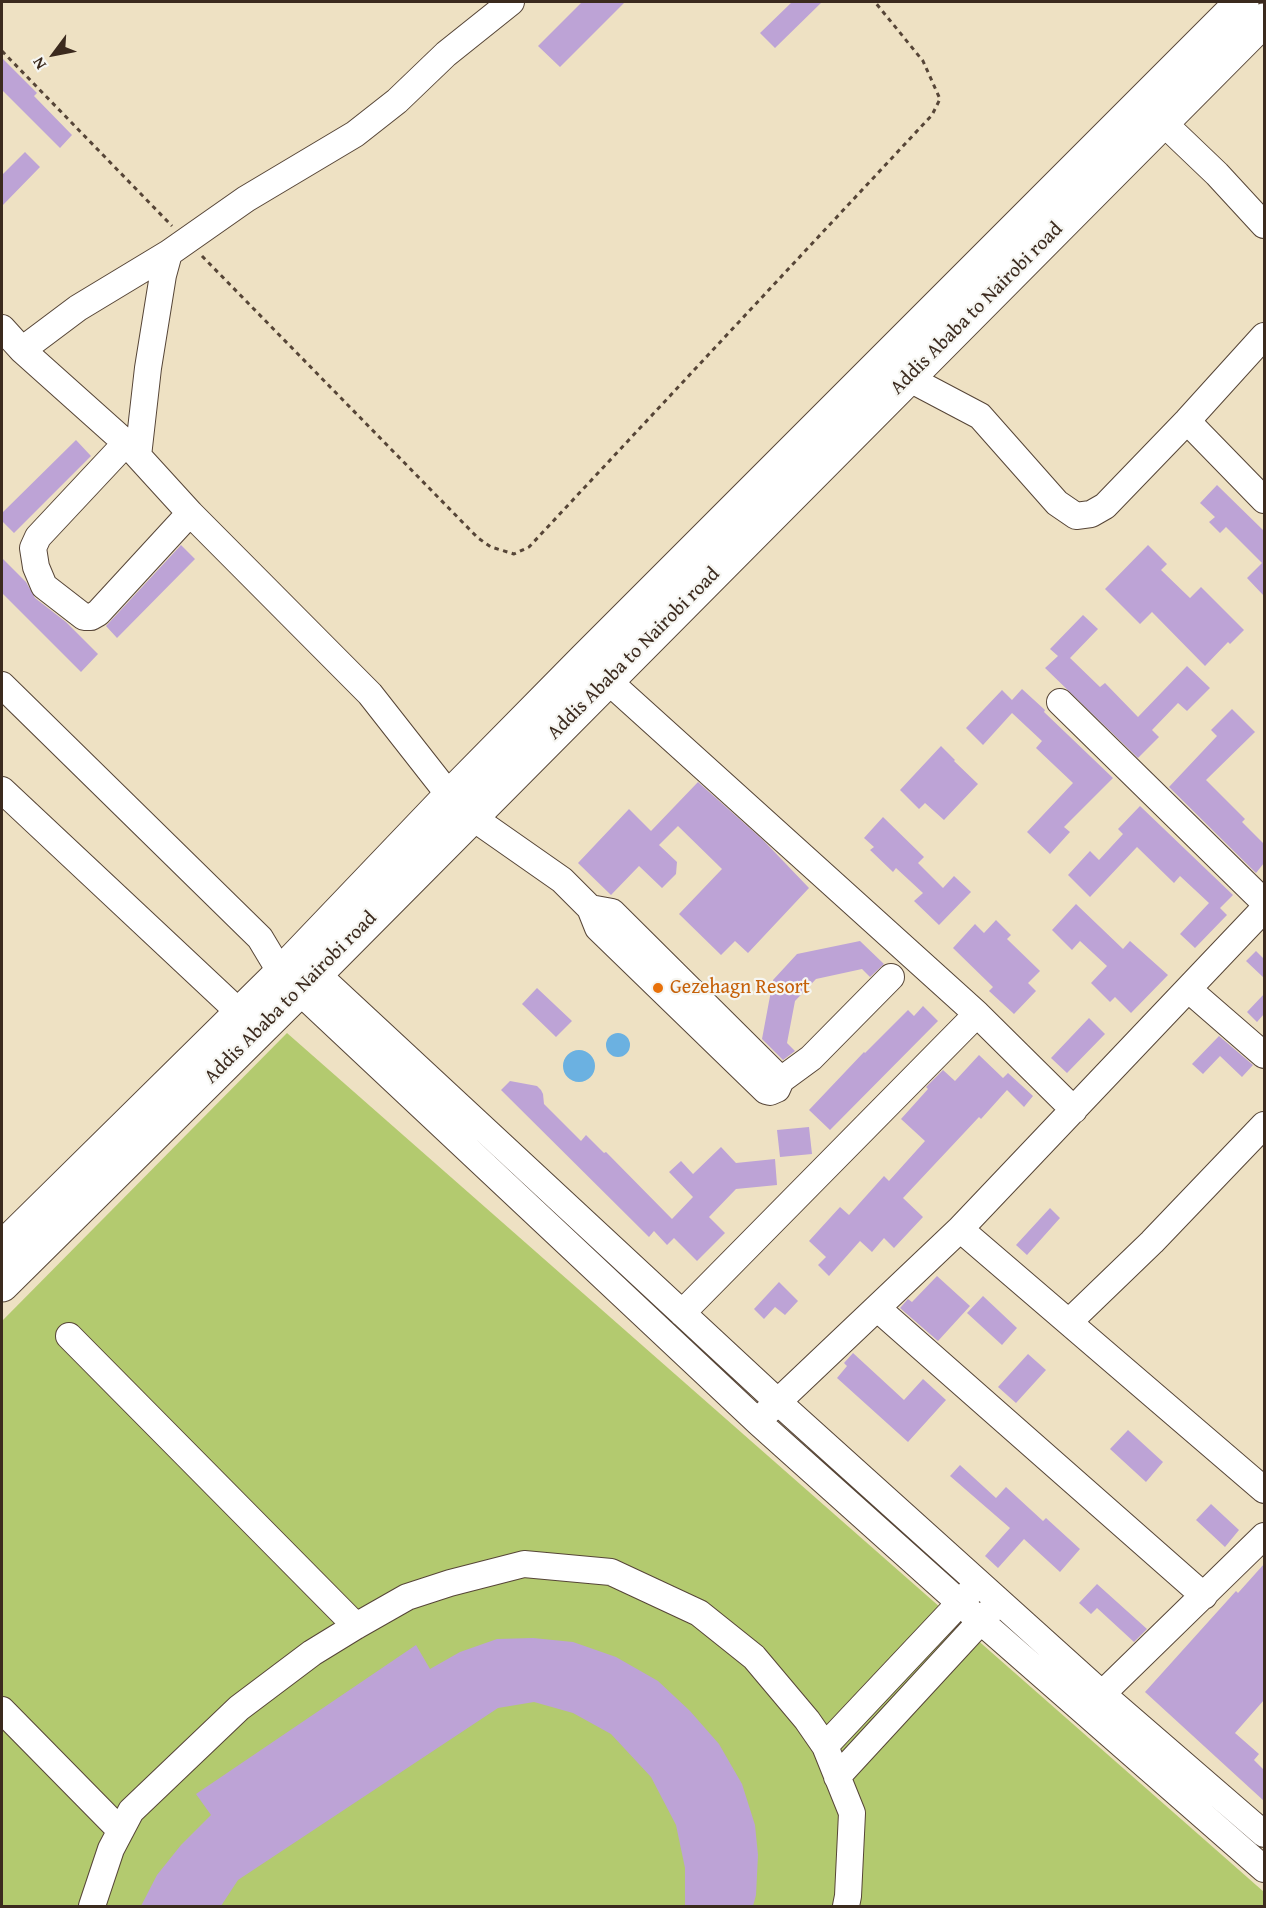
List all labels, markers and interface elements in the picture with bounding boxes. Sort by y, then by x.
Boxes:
north arrow [24,24,84,84]
text: N [26,53,52,74]
street label: Addis Ababa to Nairobi road [886,218,1068,400]
street label: Addis Ababa to Nairobi road [543,563,725,745]
street label: Addis Ababa to Nairobi road [200,907,382,1089]
place label: Gezehagn Resort [670,976,810,1000]
marker: Gezehagn Resort [651,981,665,995]

